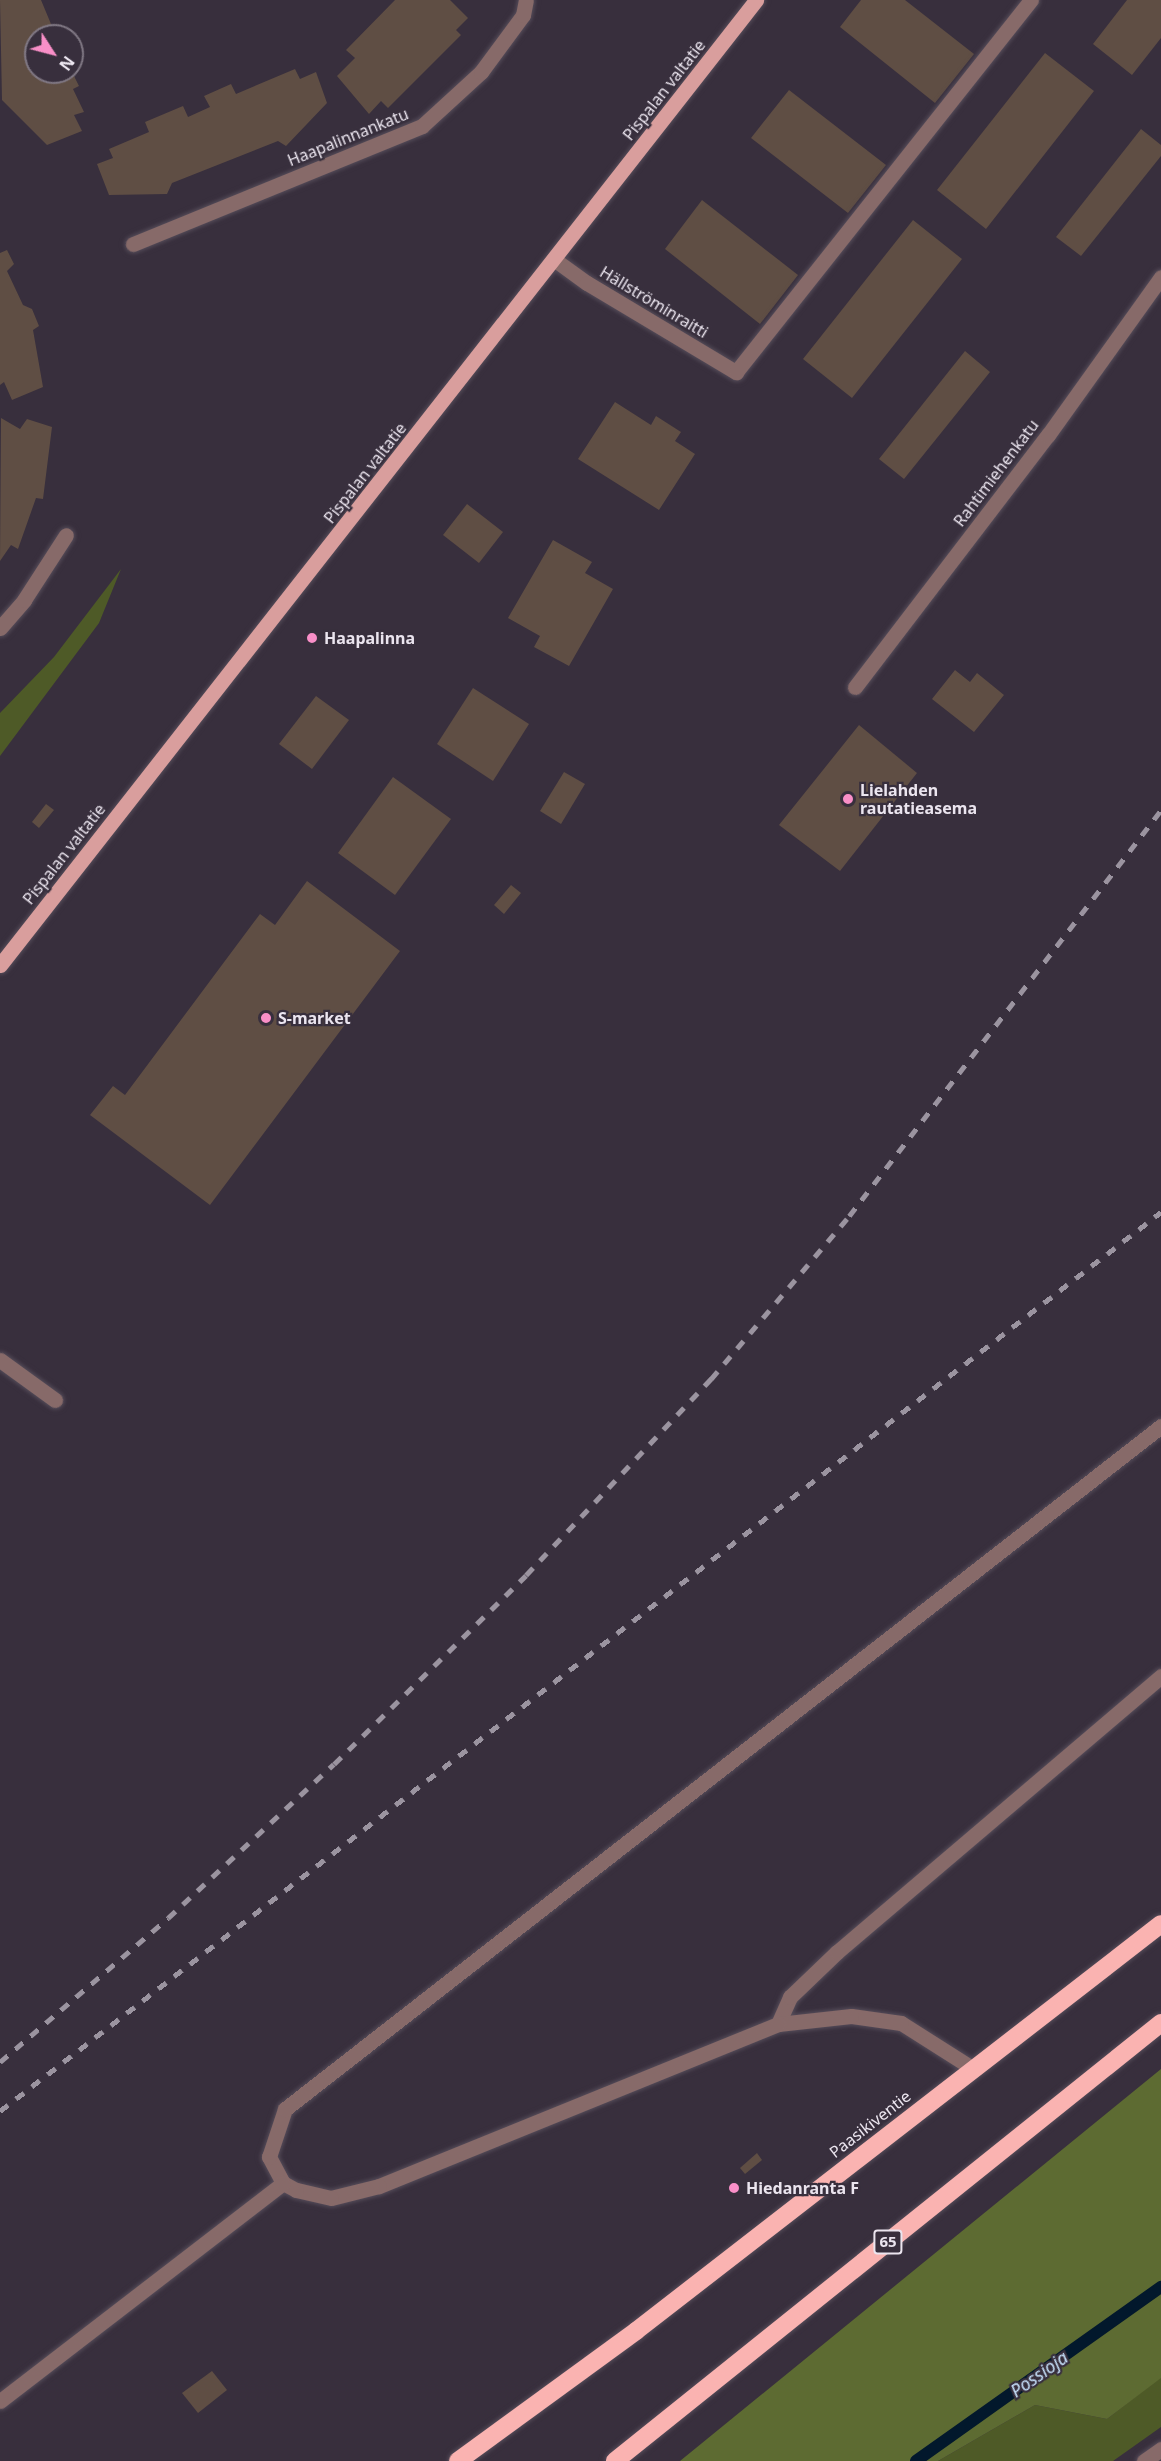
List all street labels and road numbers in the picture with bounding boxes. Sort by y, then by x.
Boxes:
street label: Pispalan valtatie [619,36,709,144]
street label: Haapalinnankatu [285,104,411,170]
street label: Hällströminraitti [597,262,711,342]
street label: Rahtimiehenkatu [950,416,1042,530]
street label: Pispalan valtatie [320,419,410,527]
street label: Pispalan valtatie [19,800,109,908]
street label: Paasikiventie [825,2086,915,2162]
road number: 65 [873,2230,903,2254]

